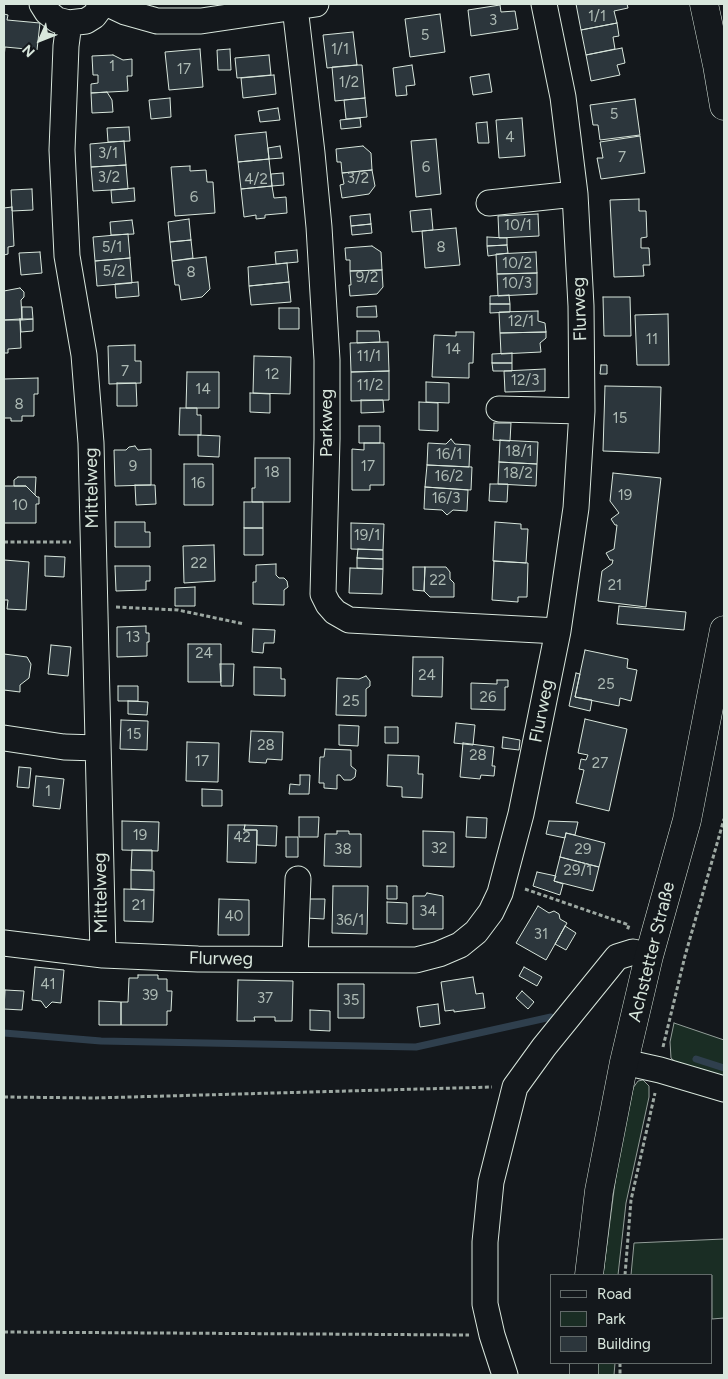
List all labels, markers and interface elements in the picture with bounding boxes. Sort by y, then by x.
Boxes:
house number: 1/1 [588,8,606,26]
house number: 3 [489,12,497,30]
north arrow [15,15,65,65]
house number: 5 [421,27,429,45]
text: N [19,41,39,61]
house number: 1/1 [331,41,349,59]
house number: 1 [109,58,115,76]
house number: 17 [177,61,191,79]
house number: 1/2 [339,74,359,92]
house number: 5 [610,106,618,124]
house number: 4 [505,129,515,147]
house number: 3/1 [98,145,118,163]
house number: 7 [618,149,626,167]
house number: 6 [422,159,430,177]
house number: 3/2 [98,169,120,187]
house number: 3/2 [347,170,369,188]
house number: 4/2 [244,171,268,189]
house number: 6 [190,189,198,207]
house number: 10/1 [504,217,532,235]
house number: 5/1 [102,239,122,257]
house number: 8 [436,239,446,257]
house number: 10/2 [502,255,532,273]
house number: 5/2 [103,263,125,281]
house number: 8 [186,264,196,282]
house number: 9/2 [356,269,378,287]
house number: 10/3 [502,275,532,293]
street label: Flurweg [568,277,592,341]
house number: 12/1 [508,313,534,331]
house number: 11 [646,331,658,349]
house number: 14 [445,341,461,359]
house number: 11/1 [357,348,381,366]
house number: 7 [121,363,129,381]
house number: 12 [265,366,279,384]
house number: 12/3 [511,372,539,390]
house number: 11/2 [357,377,383,395]
house number: 14 [195,381,211,399]
street label: Parkweg [316,389,338,457]
house number: 8 [14,396,24,414]
house number: 15 [613,410,627,428]
house number: 18/1 [505,443,533,461]
house number: 16/1 [436,446,462,464]
street label: Mittelweg [80,447,104,529]
house number: 9 [129,458,137,476]
house number: 17 [361,458,375,476]
house number: 18 [264,464,280,482]
house number: 18/2 [503,465,533,483]
house number: 16/2 [435,468,463,486]
house number: 16 [191,475,205,493]
house number: 19 [618,487,632,505]
house number: 16/3 [432,490,460,508]
house number: 10 [12,497,28,515]
house number: 19/1 [354,527,380,545]
house number: 22 [191,555,207,573]
house number: 22 [430,572,446,590]
house number: 21 [608,577,622,595]
house number: 13 [126,629,140,647]
house number: 24 [195,645,213,663]
house number: 24 [418,667,436,685]
house number: 25 [597,676,615,694]
street label: Flurweg [525,677,559,745]
house number: 26 [480,689,496,707]
house number: 25 [342,693,360,711]
house number: 15 [127,726,141,744]
house number: 28 [257,737,275,755]
house number: 28 [469,747,487,765]
house number: 17 [195,753,209,771]
house number: 27 [592,755,608,773]
house number: 1 [45,783,51,801]
house number: 19 [133,827,147,845]
house number: 42 [233,829,251,847]
house number: 32 [431,840,447,858]
house number: 38 [334,841,352,859]
house number: 29 [575,841,591,859]
street label: Mittelweg [89,852,113,934]
house number: 29/1 [564,862,592,880]
street label: Achstetter Straße [624,880,680,1024]
house number: 21 [132,897,146,915]
house number: 34 [419,903,437,921]
house number: 40 [225,908,243,926]
house number: 36/1 [336,912,364,930]
house number: 31 [534,926,548,944]
street label: Flurweg [189,948,253,970]
house number: 41 [40,976,56,994]
house number: 39 [142,987,158,1005]
house number: 37 [257,990,273,1008]
house number: 35 [343,992,359,1010]
legend [550,1274,713,1364]
text: Road [597,1285,632,1303]
text: Park [597,1310,626,1328]
text: Building [597,1335,651,1353]

